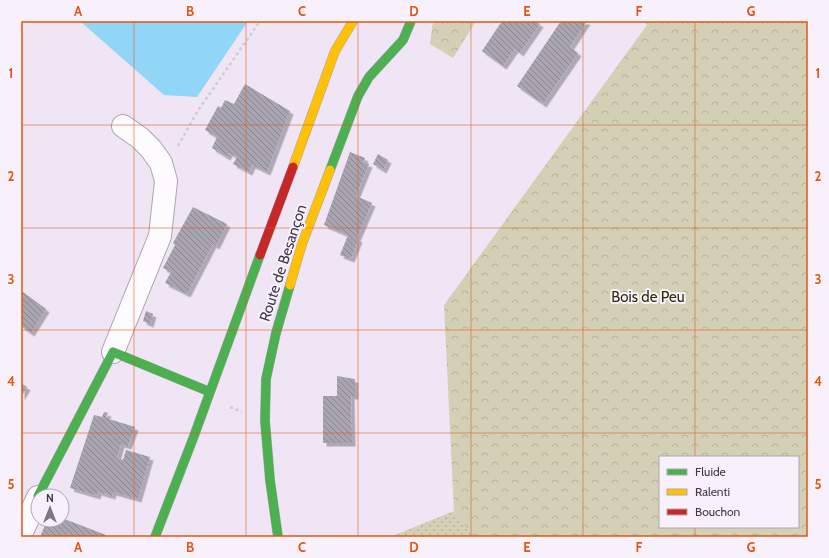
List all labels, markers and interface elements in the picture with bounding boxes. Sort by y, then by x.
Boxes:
text: A [74,3,83,19]
text: B [186,3,194,19]
text: C [298,3,306,19]
text: D [409,3,419,19]
text: E [523,3,531,19]
text: F [636,3,643,19]
text: G [747,3,756,19]
text: 1 [9,65,13,81]
text: 1 [816,65,820,81]
text: 2 [8,168,15,184]
text: 2 [815,168,822,184]
street label: Route de Besançon [256,202,310,324]
text: 3 [7,271,15,287]
text: 3 [814,271,822,287]
park label: Bois de Peu [611,288,685,306]
text: 4 [7,373,15,389]
text: 4 [814,373,822,389]
legend [659,456,799,528]
text: Fluide [695,464,726,479]
text: 5 [8,476,15,492]
text: 5 [815,476,822,492]
text: Ralenti [695,484,730,499]
north arrow [30,488,70,528]
text: N [46,491,54,505]
text: Bouchon [695,504,741,519]
text: A [74,539,83,555]
text: B [186,539,194,555]
text: C [298,539,306,555]
text: D [409,539,419,555]
text: E [523,539,531,555]
text: F [636,539,643,555]
text: G [747,539,756,555]

